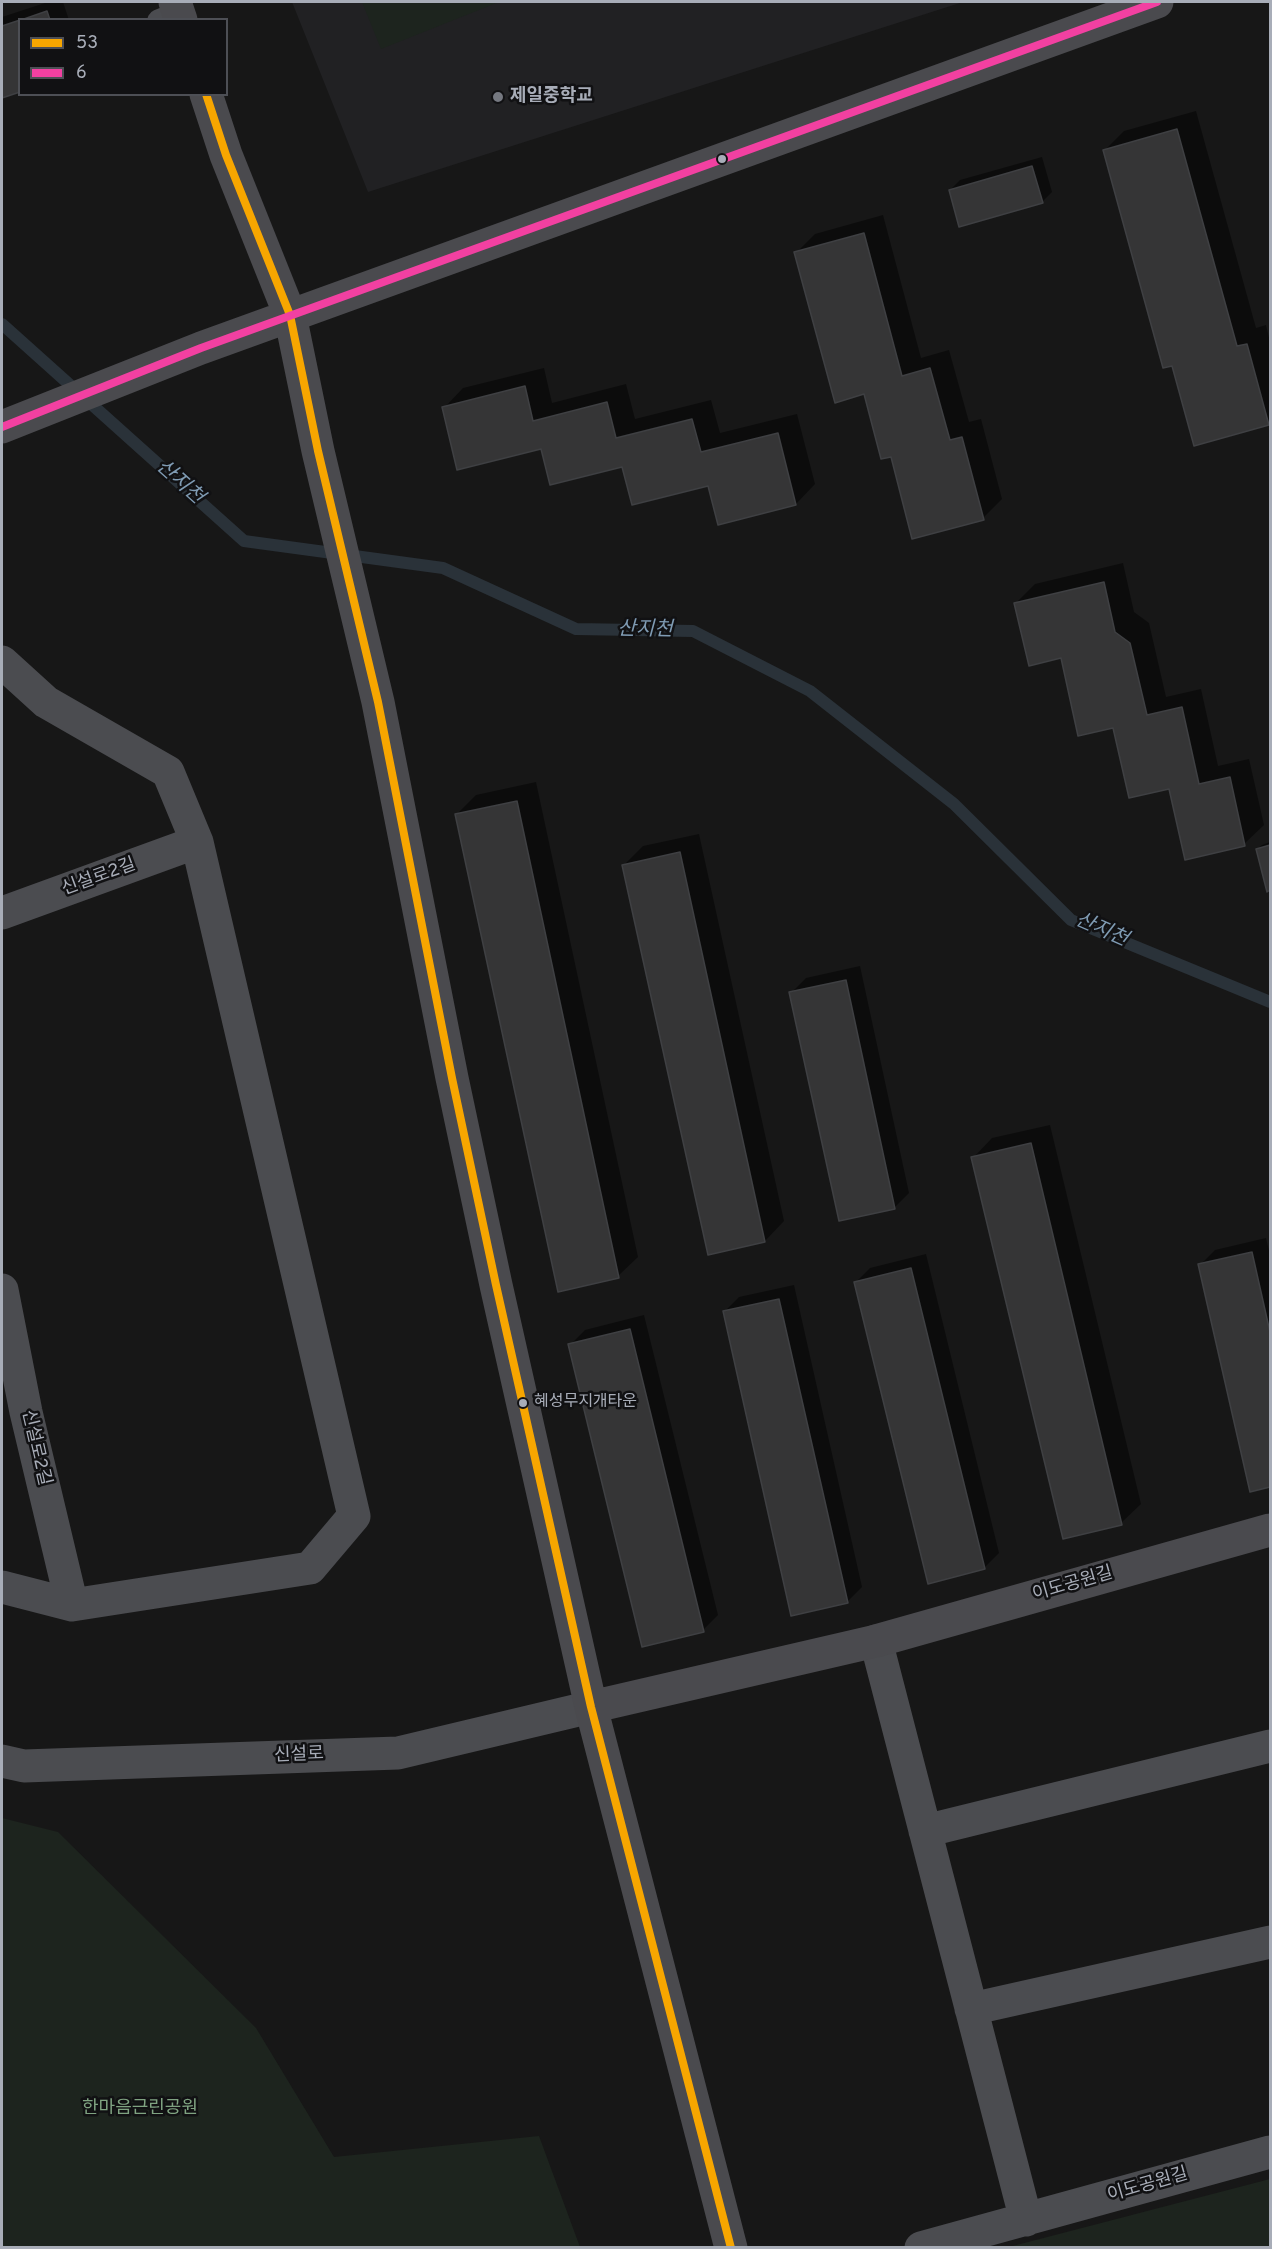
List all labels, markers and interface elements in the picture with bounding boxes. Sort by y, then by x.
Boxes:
legend [18,18,228,96]
text: 53 [76,32,98,55]
text: 6 [76,62,87,85]
place label: 제일중학교 [510,86,593,108]
marker: 제일중학교 [491,90,505,104]
unlabelled marker [716,153,728,165]
water label: 산지천 [150,456,208,510]
water label: 산지천 [617,619,673,643]
street label: 신설로2길 [59,855,139,901]
water label: 산지천 [1071,909,1131,953]
place label: 혜성무지개타운 [534,1393,637,1413]
marker: 혜성무지개타운 [517,1397,529,1409]
street label: 신설로2길 [16,1408,54,1488]
street label: 이도공원길 [1030,1563,1116,1607]
street label: 신설로 [274,1744,324,1768]
park label: 한마음근린공원 [82,2098,198,2120]
street label: 이도공원길 [1105,2164,1191,2208]

